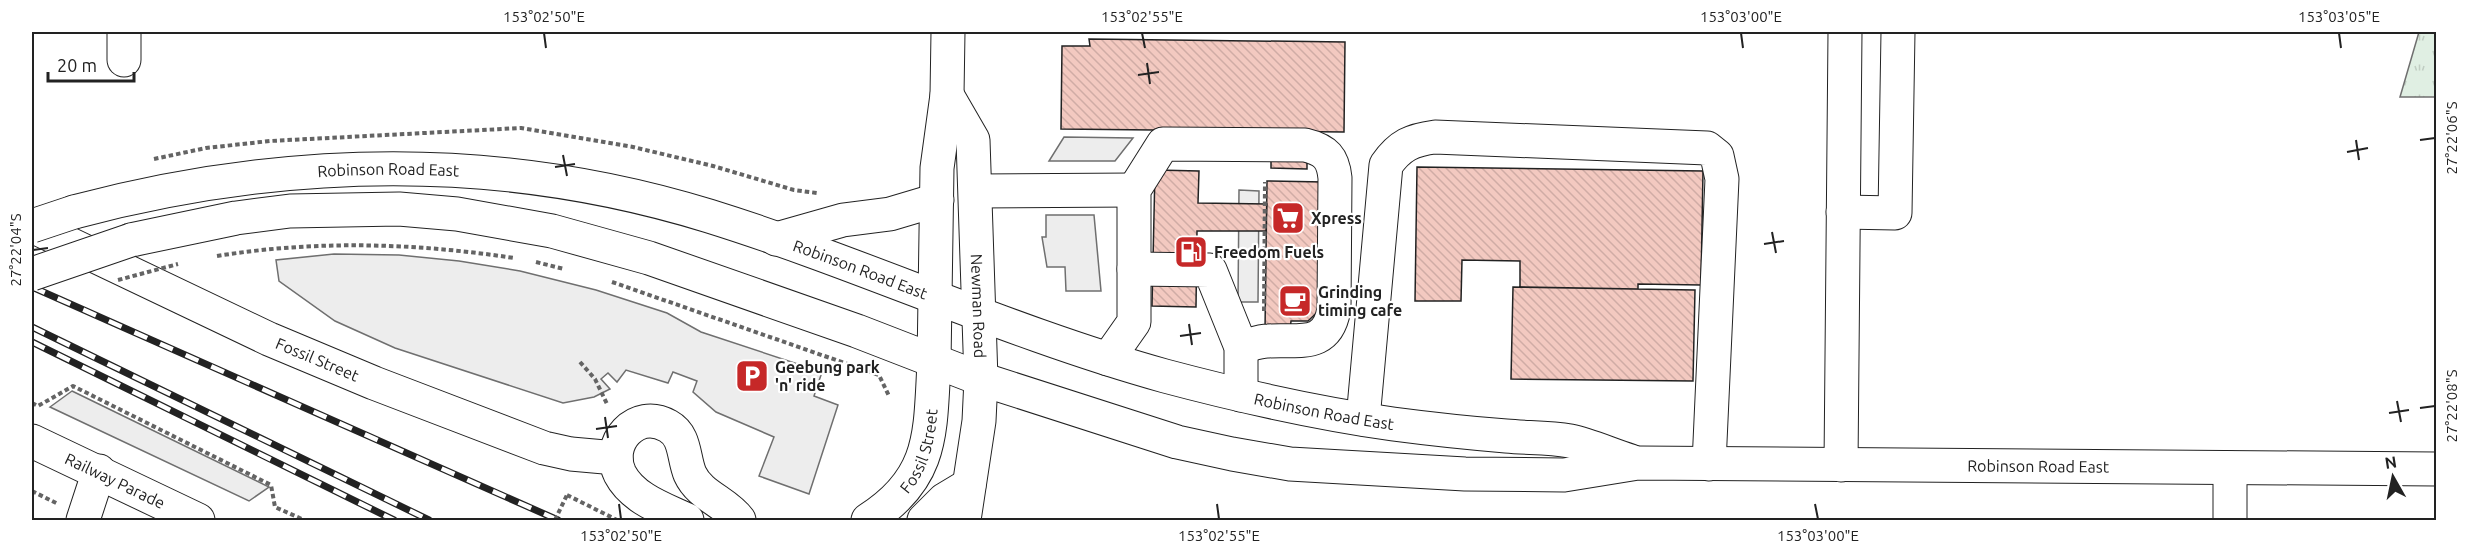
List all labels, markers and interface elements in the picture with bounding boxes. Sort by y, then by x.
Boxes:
text: 153°02'50"E [503,8,585,25]
text: 153°02'55"E [1101,8,1183,25]
text: 153°03'00"E [1700,8,1782,25]
text: 153°03'05"E [2298,8,2380,25]
scale bar [48,45,134,83]
text: 20 m [57,55,97,75]
text: 27°22'06"S [2443,101,2460,175]
street label: Robinson Road East [317,160,460,180]
supermarket icon: Xpress [1270,200,1306,236]
place label: Xpress [1311,209,1362,227]
text: 27°22'04"S [7,213,24,287]
fuel station icon: Freedom Fuels [1173,234,1209,270]
street label: Robinson Road East [791,236,931,303]
place label: Freedom Fuels [1214,243,1324,261]
street label: Newman Road [968,253,989,358]
cafe icon: Grinding timing cafe [1277,283,1313,319]
place label: Grinding timing cafe [1318,283,1402,319]
street label: Fossil Street [273,334,362,385]
parking icon: Geebung park 'n' ride [734,358,770,394]
place label: Geebung park 'n' ride [775,358,880,394]
text: 27°22'08"S [2443,369,2460,443]
street label: Robinson Road East [1252,389,1396,433]
street label: Fossil Street [896,407,941,496]
north arrow [2363,447,2423,507]
street label: Railway Parade [62,449,168,512]
text: N [2383,452,2398,472]
street label: Robinson Road East [1967,456,2110,476]
text: 153°02'50"E [580,527,662,544]
text: 153°02'55"E [1178,527,1260,544]
text: 153°03'00"E [1777,527,1859,544]

